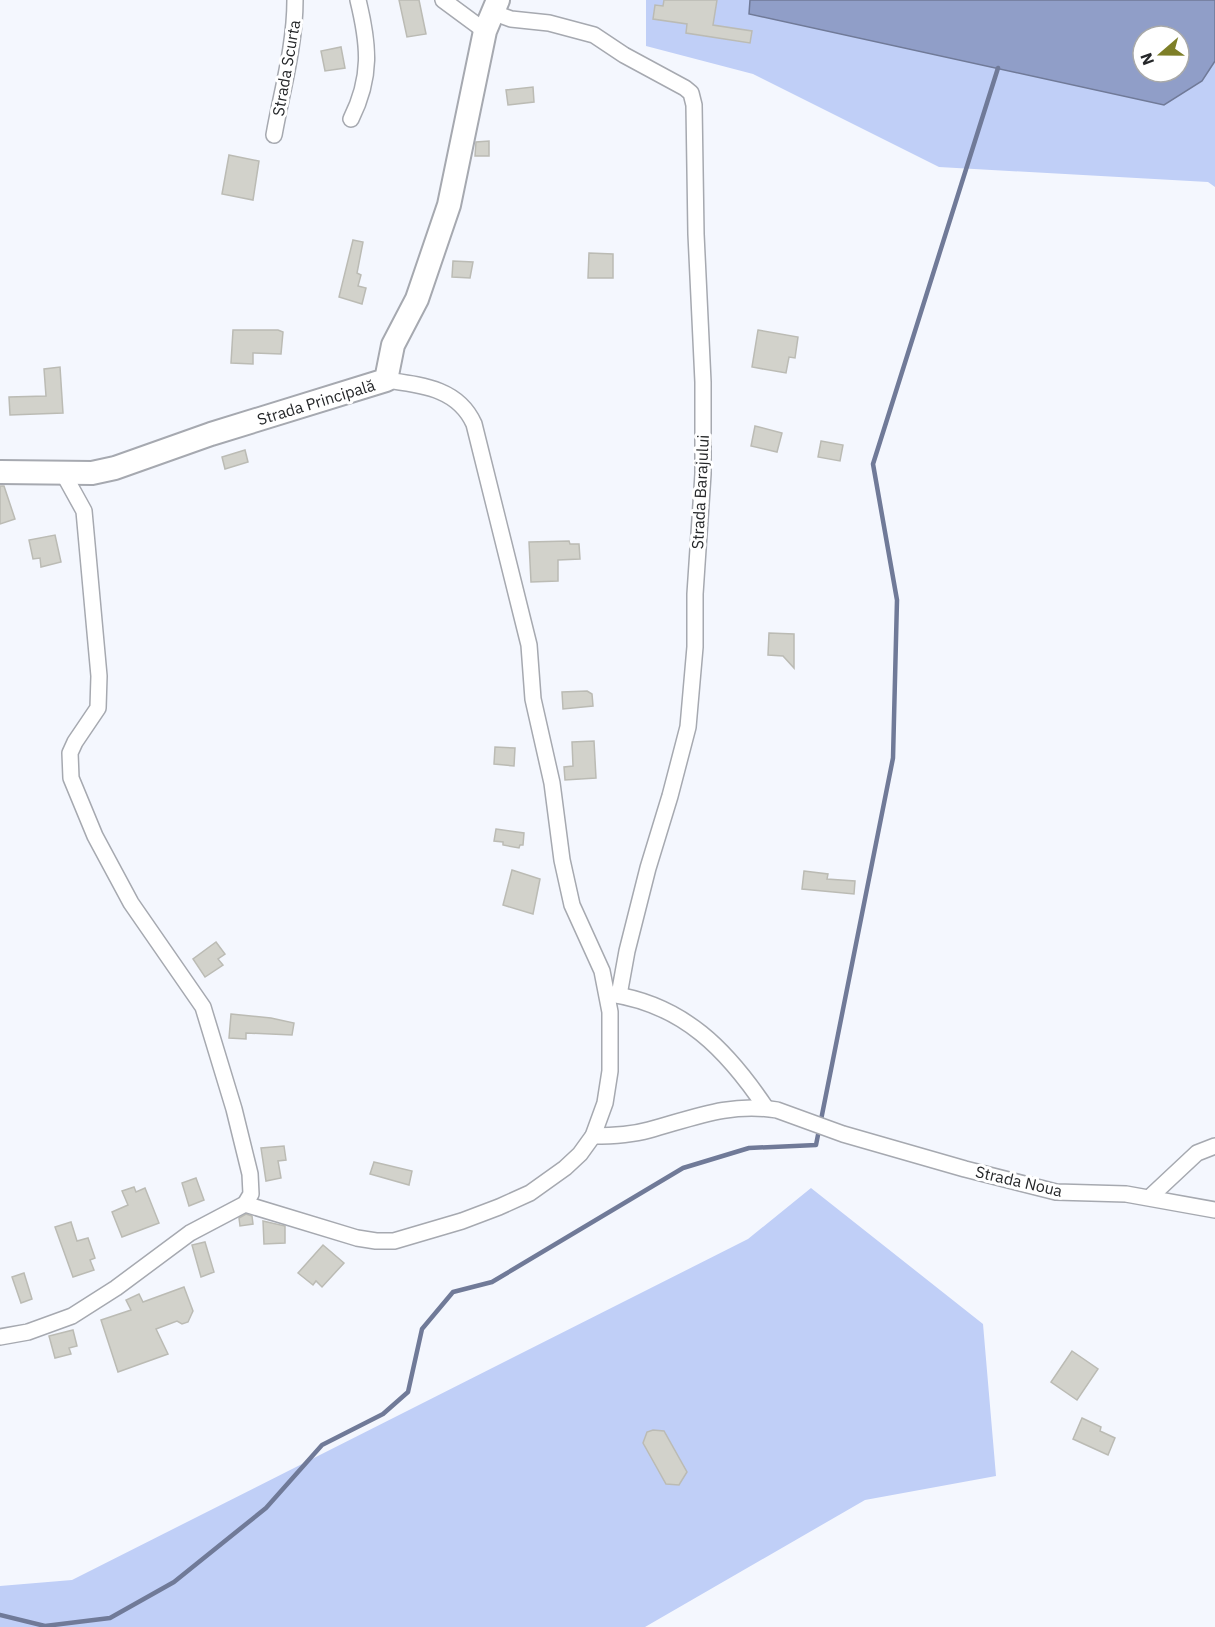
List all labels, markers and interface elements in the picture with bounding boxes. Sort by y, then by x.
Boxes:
street label: Strada Scurta [268,18,304,118]
north arrow [1131,24,1191,84]
text: N [1136,50,1158,68]
street label: Strada Principală [255,374,378,429]
street label: Strada Barajului [687,434,713,550]
street label: Strada Noua [973,1161,1065,1201]

